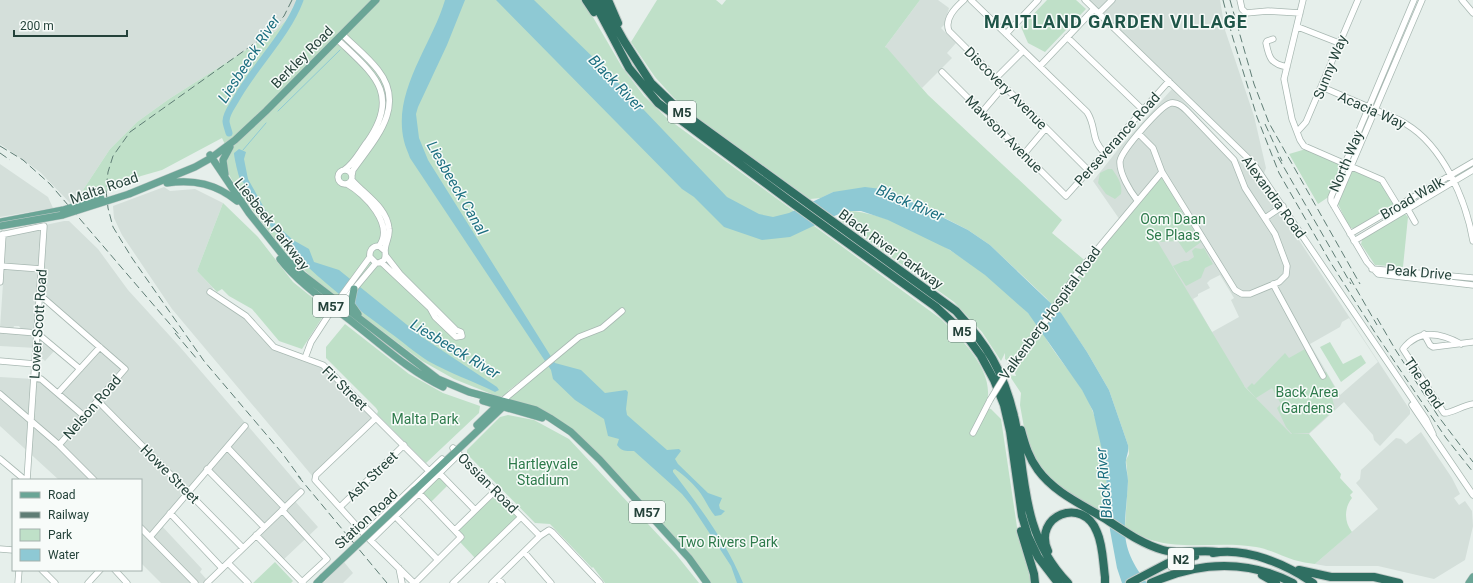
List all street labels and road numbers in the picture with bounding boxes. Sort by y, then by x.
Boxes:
street label: Berkley Road [268,23,336,91]
street label: Sunny Way [1310,32,1350,101]
street label: Discovery Avenue [961,43,1051,133]
street label: Acacia Way [1336,88,1409,132]
street label: Perseverance Road [1071,89,1163,189]
street label: Mawson Avenue [962,92,1046,176]
road number: M5 [668,101,696,123]
street label: North Way [1326,128,1366,194]
street label: Alexandra Road [1239,153,1309,241]
street label: Malta Road [68,169,140,207]
street label: Broad Walk [1377,173,1447,223]
street label: Liesbeek Parkway [231,175,313,273]
street label: Black River Parkway [836,206,947,292]
street label: Valkenberg Hospital Road [996,243,1104,383]
street label: Peak Drive [1386,261,1452,283]
street label: Lower Scott Road [26,269,50,379]
road number: M57 [313,295,349,317]
road number: M5 [948,320,976,342]
street label: The Bend [1401,354,1447,412]
street label: Fir Street [319,363,371,414]
street label: Nelson Road [60,372,124,442]
street label: Howe Street [137,441,203,507]
street label: Ash Street [343,448,401,504]
street label: Ossian Road [455,450,521,516]
street label: Station Road [331,486,401,552]
road number: M57 [629,501,665,523]
road number: N2 [1168,548,1194,570]

